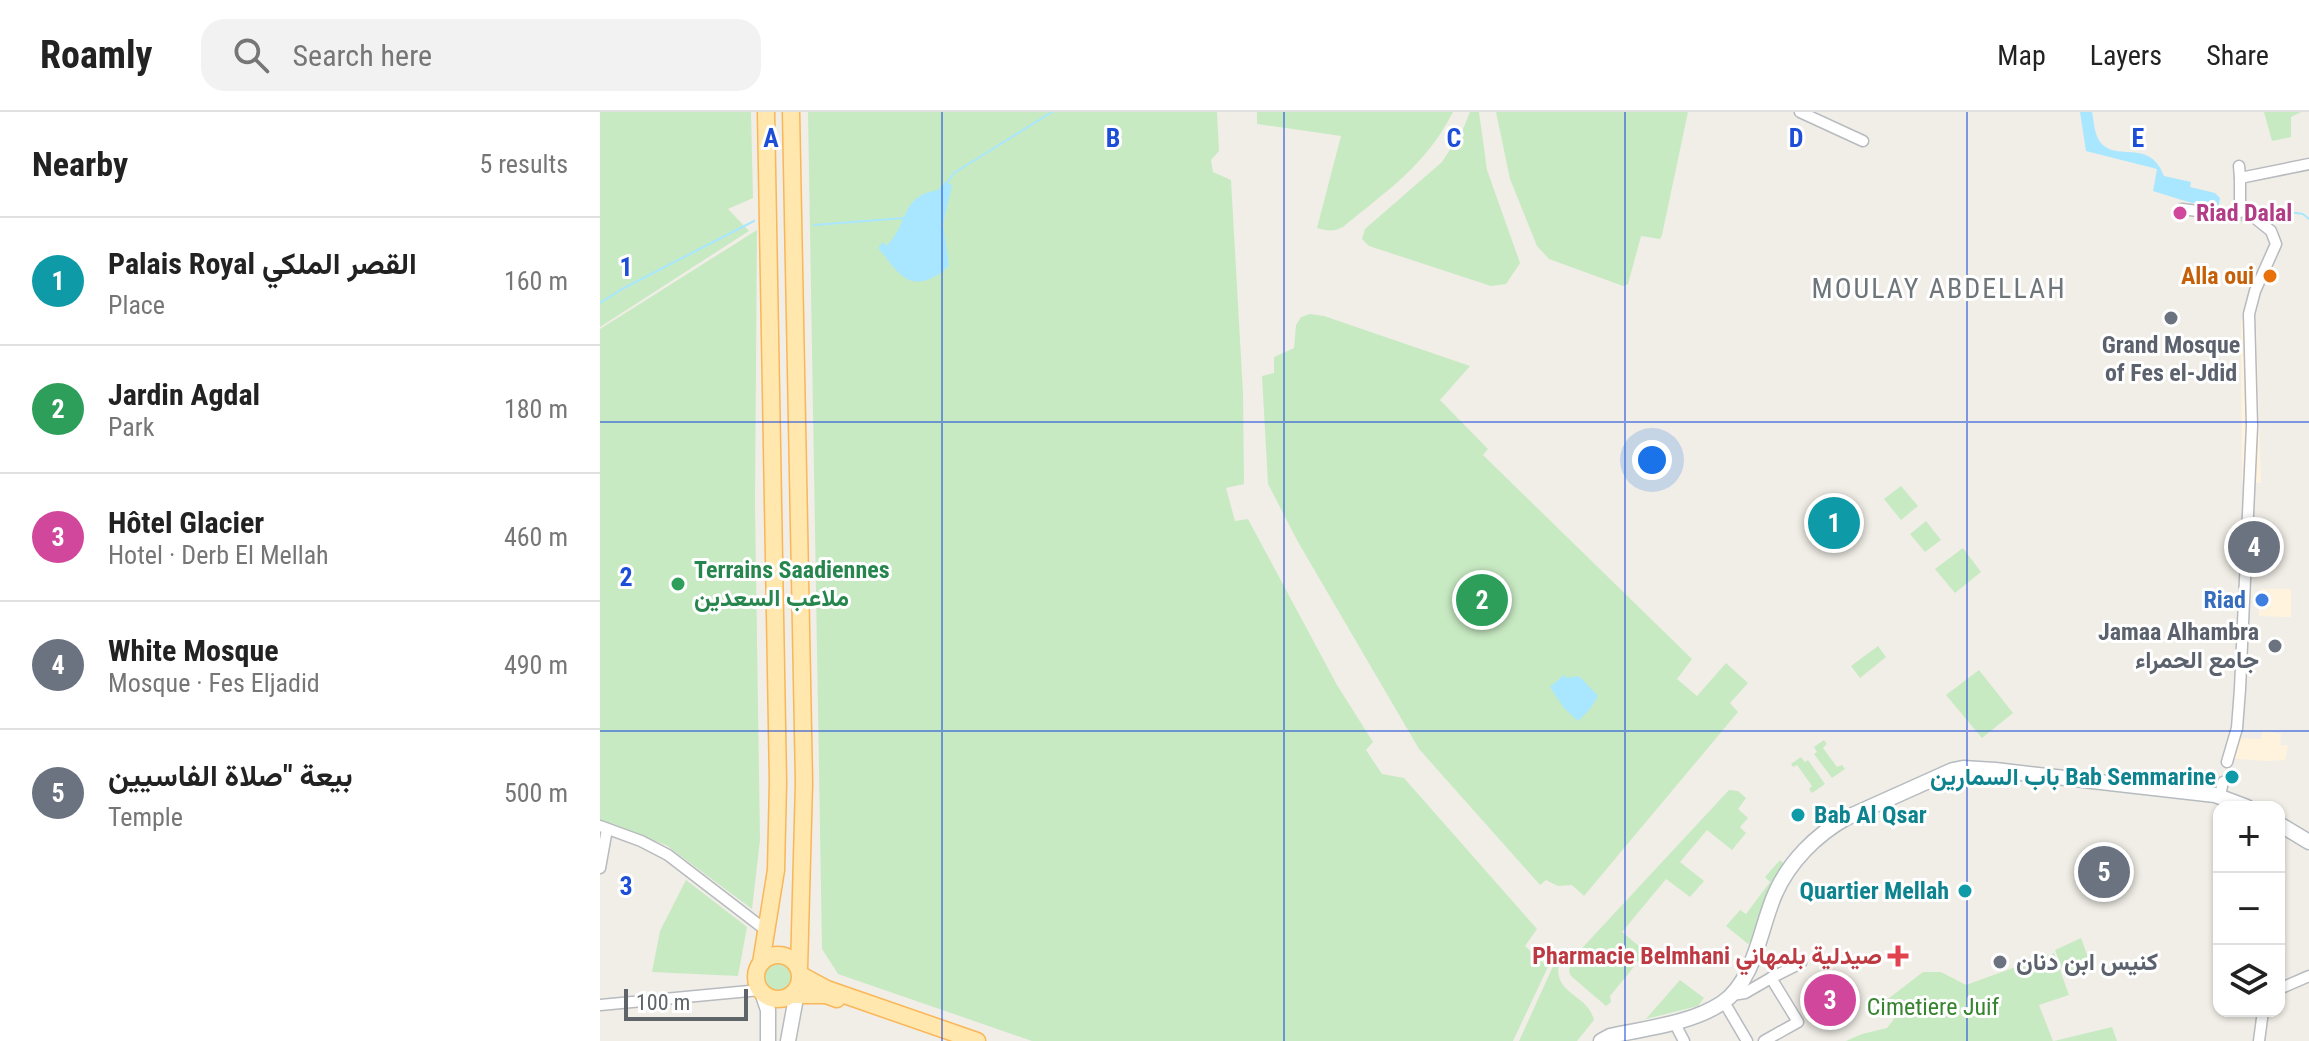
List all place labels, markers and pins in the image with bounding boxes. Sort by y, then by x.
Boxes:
place label: Riad Dalal [2196,199,2292,227]
marker: Riad Dalal [2171,204,2189,222]
place label: Alla oui [2181,262,2254,290]
marker: Alla oui [2261,267,2279,285]
marker: Grand Mosque of Fes el-Jdid [2162,309,2180,327]
place label: Grand Mosque of Fes el-Jdid [2102,331,2240,387]
pin: 1 [1808,493,1860,553]
pin: 4 [2228,517,2280,577]
place label: Terrains Saadiennes ملاعب السعدين [694,556,890,612]
pin: 2 [1456,570,1508,630]
marker: Terrains Saadiennes ملاعب السعدين [669,575,687,593]
place label: Riad [2203,586,2246,614]
marker: Riad [2253,591,2271,609]
place label: Jamaa Alhambra جامع الحمراء [2098,618,2259,677]
marker: Jamaa Alhambra جامع الحمراء [2266,637,2284,655]
place label: باب السمارين Bab Semmarine [1930,763,2216,792]
marker: باب السمارين Bab Semmarine [2223,768,2241,786]
place label: Bab Al Qsar [1814,801,1927,829]
marker: Bab Al Qsar [1789,806,1807,824]
pin: 5 [2078,842,2130,902]
place label: Quartier Mellah [1800,877,1949,905]
marker: Quartier Mellah [1956,882,1974,900]
place label: Pharmacie Belmhani صيدلية بلمهاني [1532,942,1882,976]
marker: Pharmacie Belmhani صيدلية بلمهاني [1889,947,1907,965]
place label: كنيس ابن دنان [2016,948,2158,976]
marker: كنيس ابن دنان [1991,953,2009,971]
pin: 3 [1804,970,1856,1030]

